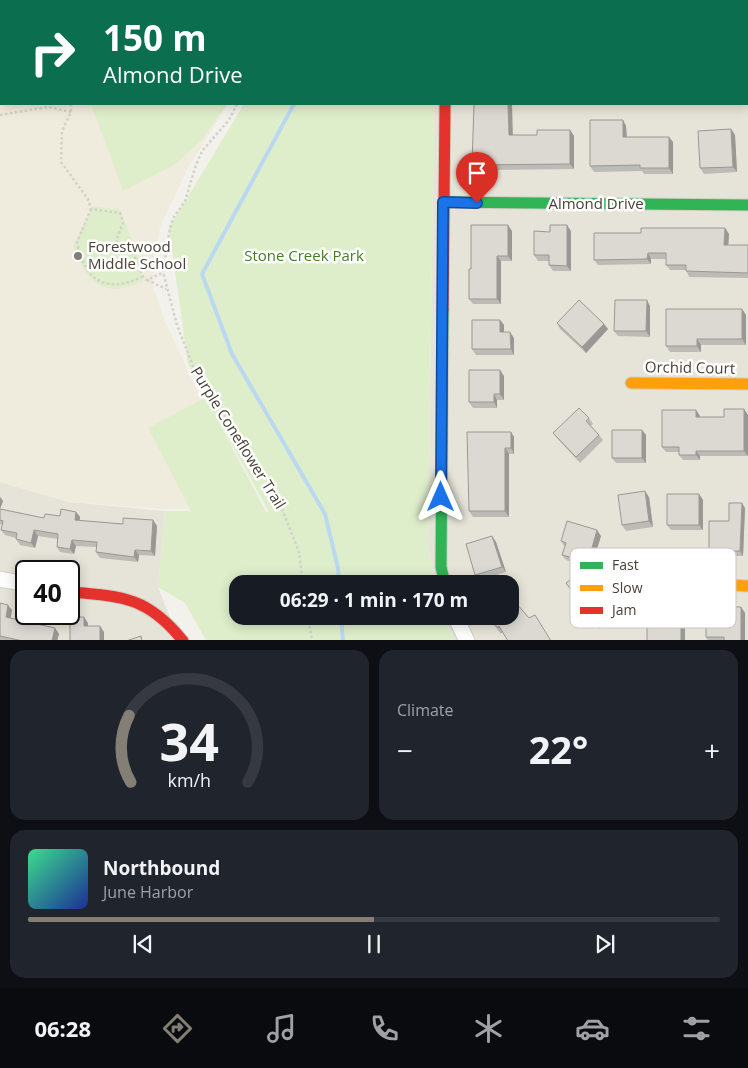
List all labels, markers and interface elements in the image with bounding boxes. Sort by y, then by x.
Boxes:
text: 150 m [103,14,207,61]
icon: right [20,20,85,85]
text: Almond Drive [103,59,243,89]
pin [456,152,498,203]
icon: arrive [463,159,491,187]
street label: Almond Drive [548,193,644,213]
place label: Forestwood Middle School [88,236,186,273]
park label: Stone Creek Park [244,245,364,265]
marker: Forestwood Middle School [72,250,84,262]
street label: Orchid Court [645,356,735,378]
street label: Purple Coneflower Trail [187,363,291,512]
position arrow [414,470,466,522]
legend [570,548,736,628]
text: Fast [612,555,639,574]
speed limit sign: 40 [15,560,80,625]
text: Slow [612,578,643,597]
text: 06:29 · 1 min · 170 m [280,587,468,613]
text: Jam [610,600,637,619]
text: Climate [397,699,454,721]
text: 34 [160,705,219,776]
text: 22° [529,723,588,775]
text: − [397,731,413,769]
text: + [704,731,720,769]
text: km/h [168,768,211,792]
text: Northbound [103,855,220,881]
text: June Harbor [103,881,193,903]
icon: previous [129,930,157,958]
icon: pause [360,930,388,958]
icon: next [591,930,619,958]
icon: directions [160,1011,195,1046]
icon: music [264,1011,299,1046]
icon: phone [367,1011,402,1046]
icon: climate [471,1011,506,1046]
icon: car [575,1011,610,1046]
icon: filters [679,1011,714,1046]
text: 06:28 [34,1013,91,1043]

